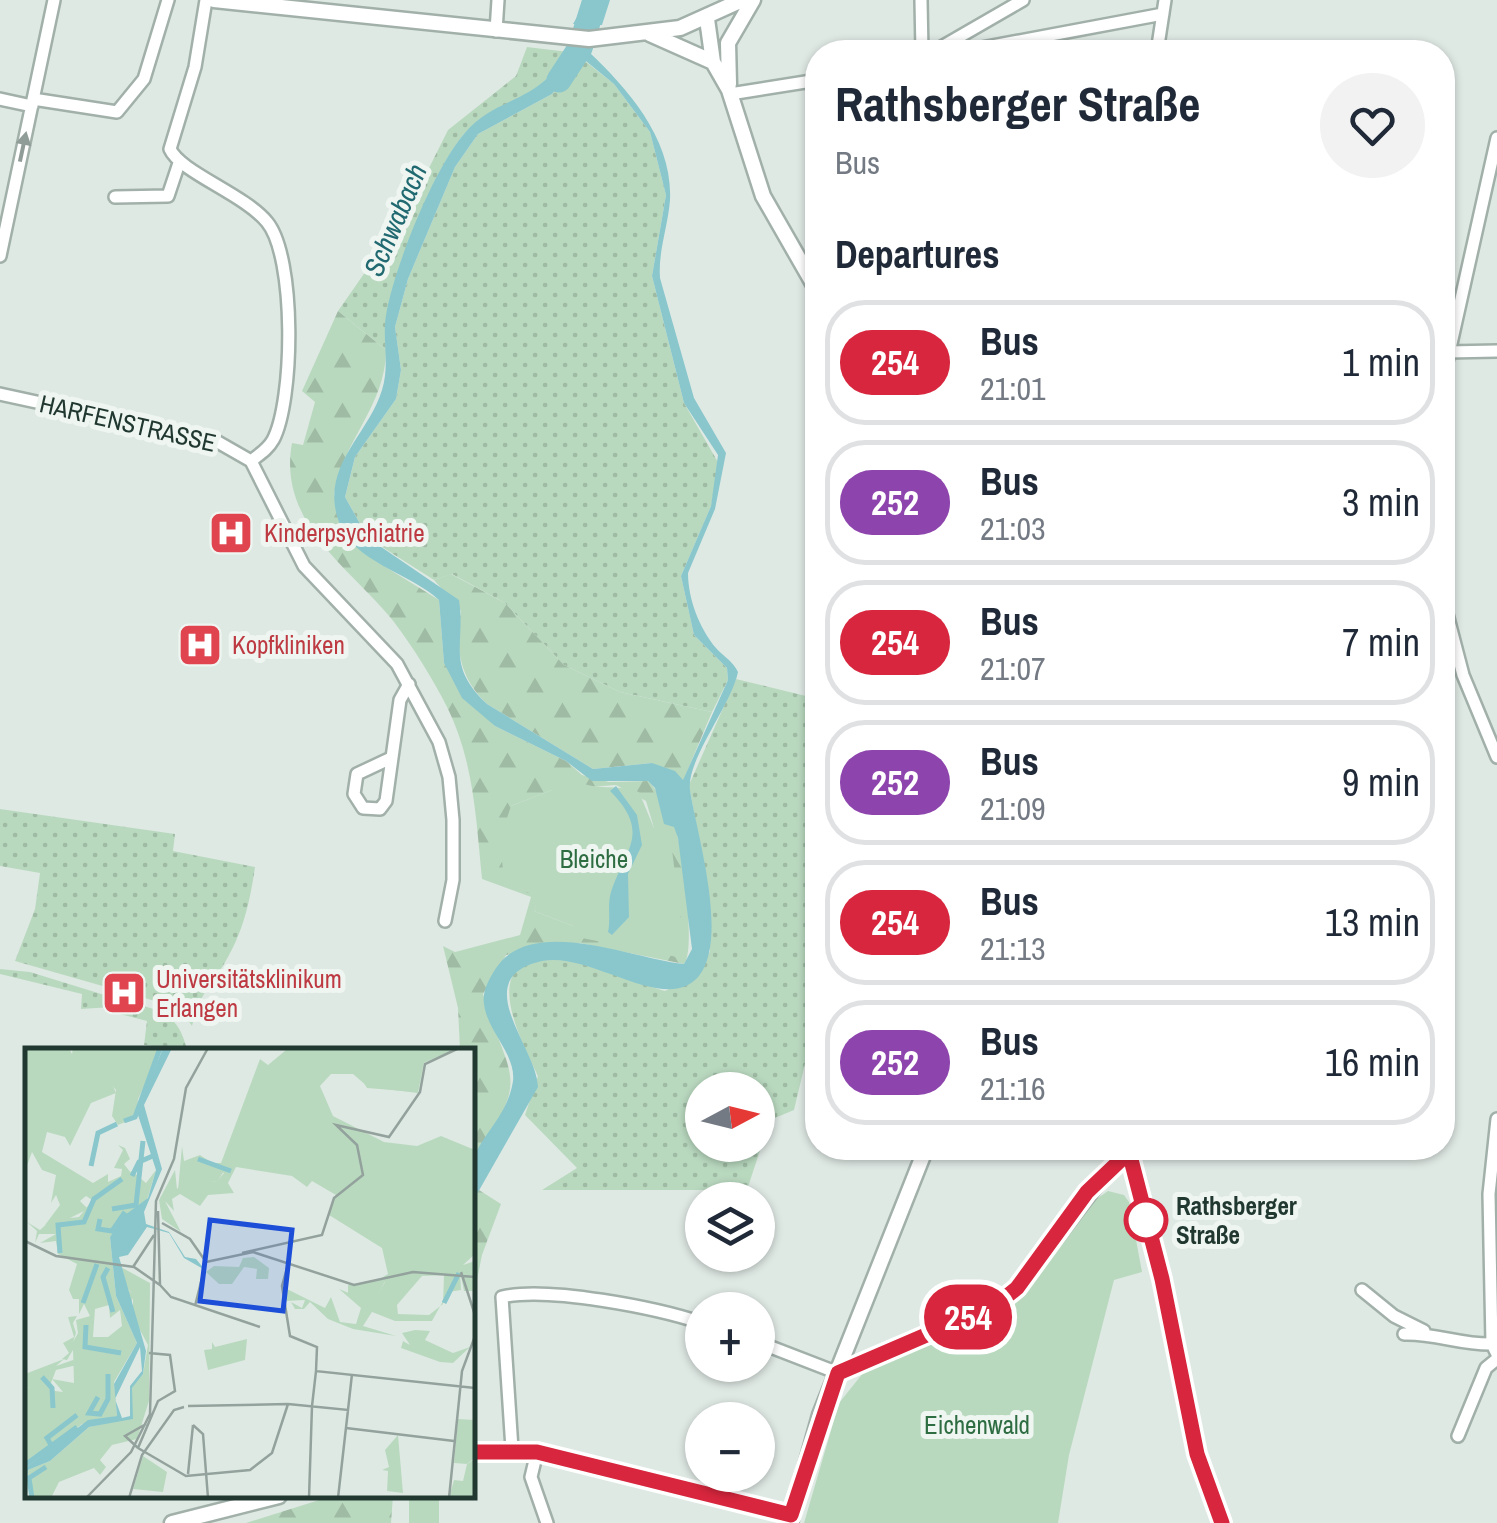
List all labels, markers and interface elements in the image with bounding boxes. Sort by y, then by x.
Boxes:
text: Rathsberger Straße [835,71,1200,136]
button: heart [1320,73,1425,178]
one-way arrow [16,131,32,162]
text: Bus [835,141,880,184]
water label: Schwabach [354,158,436,282]
text: Departures [835,229,1000,280]
text: Bus [980,316,1039,367]
text: 1 min [1342,337,1420,388]
text: 254 [871,339,919,386]
text: 21:01 [980,367,1046,410]
street label: HARFENSTRASSE [36,386,220,460]
text: Bus [980,456,1039,507]
text: 3 min [1342,477,1420,528]
text: 252 [871,479,919,526]
text: 21:03 [980,507,1046,550]
hospital icon: Kinderpsychiatrie [208,510,254,556]
place label: Kinderpsychiatrie [264,516,425,550]
text: Bus [980,596,1039,647]
text: 7 min [1342,617,1420,668]
text: 254 [871,619,919,666]
hospital icon: Kopfkliniken [177,622,223,668]
place label: Kopfkliniken [232,628,345,662]
text: 21:07 [980,647,1046,690]
text: Bus [980,736,1039,787]
text: 9 min [1342,757,1420,808]
text: 252 [871,759,919,806]
text: 21:09 [980,787,1046,830]
park label: Bleiche [560,842,628,876]
text: Bus [980,876,1039,927]
text: 13 min [1325,897,1420,948]
text: 254 [871,899,919,946]
text: 21:13 [980,927,1046,970]
place label: Universitätsklinikum Erlangen [156,962,342,1025]
hospital icon: Universitätsklinikum Erlangen [101,970,147,1016]
text: Bus [980,1016,1039,1067]
text: 16 min [1325,1037,1420,1088]
text: 252 [871,1039,919,1086]
inset map [25,1048,475,1498]
text: 21:16 [980,1067,1046,1110]
north arrow [685,1072,775,1162]
map controls [685,1072,775,1492]
button: layers [685,1182,775,1272]
place label: Rathsberger Straße [1176,1189,1297,1252]
marker: Rathsberger Straße [1125,1199,1167,1241]
line badge: 254 [910,1284,1026,1350]
button: + [685,1292,775,1382]
text: 254 [944,1294,992,1341]
button: − [685,1402,775,1492]
park label: Eichenwald [924,1408,1030,1442]

